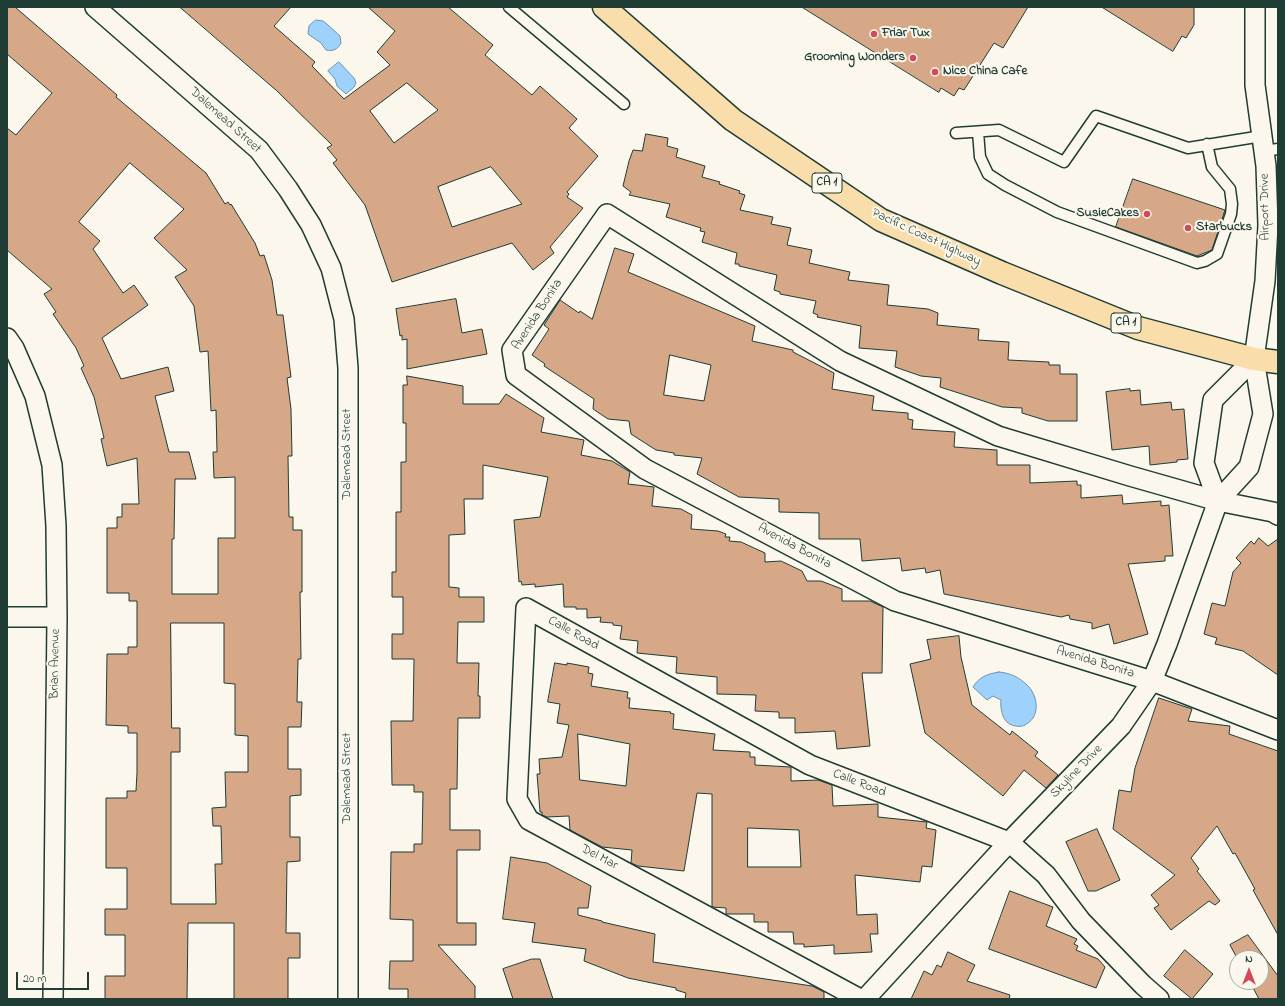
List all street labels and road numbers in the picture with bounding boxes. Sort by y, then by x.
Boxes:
street label: Dalemead Street [186,85,264,157]
road number: CA 1 [812,173,842,193]
street label: Airport Drive [1258,173,1274,241]
street label: Pacific Coast Highway [869,206,983,270]
street label: Avenida Bonita [509,277,567,353]
road number: CA 1 [1111,313,1141,333]
street label: Dalemead Street [340,409,356,499]
street label: Avenida Bonita [754,521,834,573]
street label: Calle Road [545,614,601,654]
street label: Brian Avenue [48,629,64,699]
street label: Avenida Bonita [1054,644,1136,682]
street label: Dalemead Street [340,733,356,823]
street label: Skyline Drive [1048,742,1106,802]
street label: Calle Road [830,767,888,801]
street label: Del Mar [578,842,620,874]

